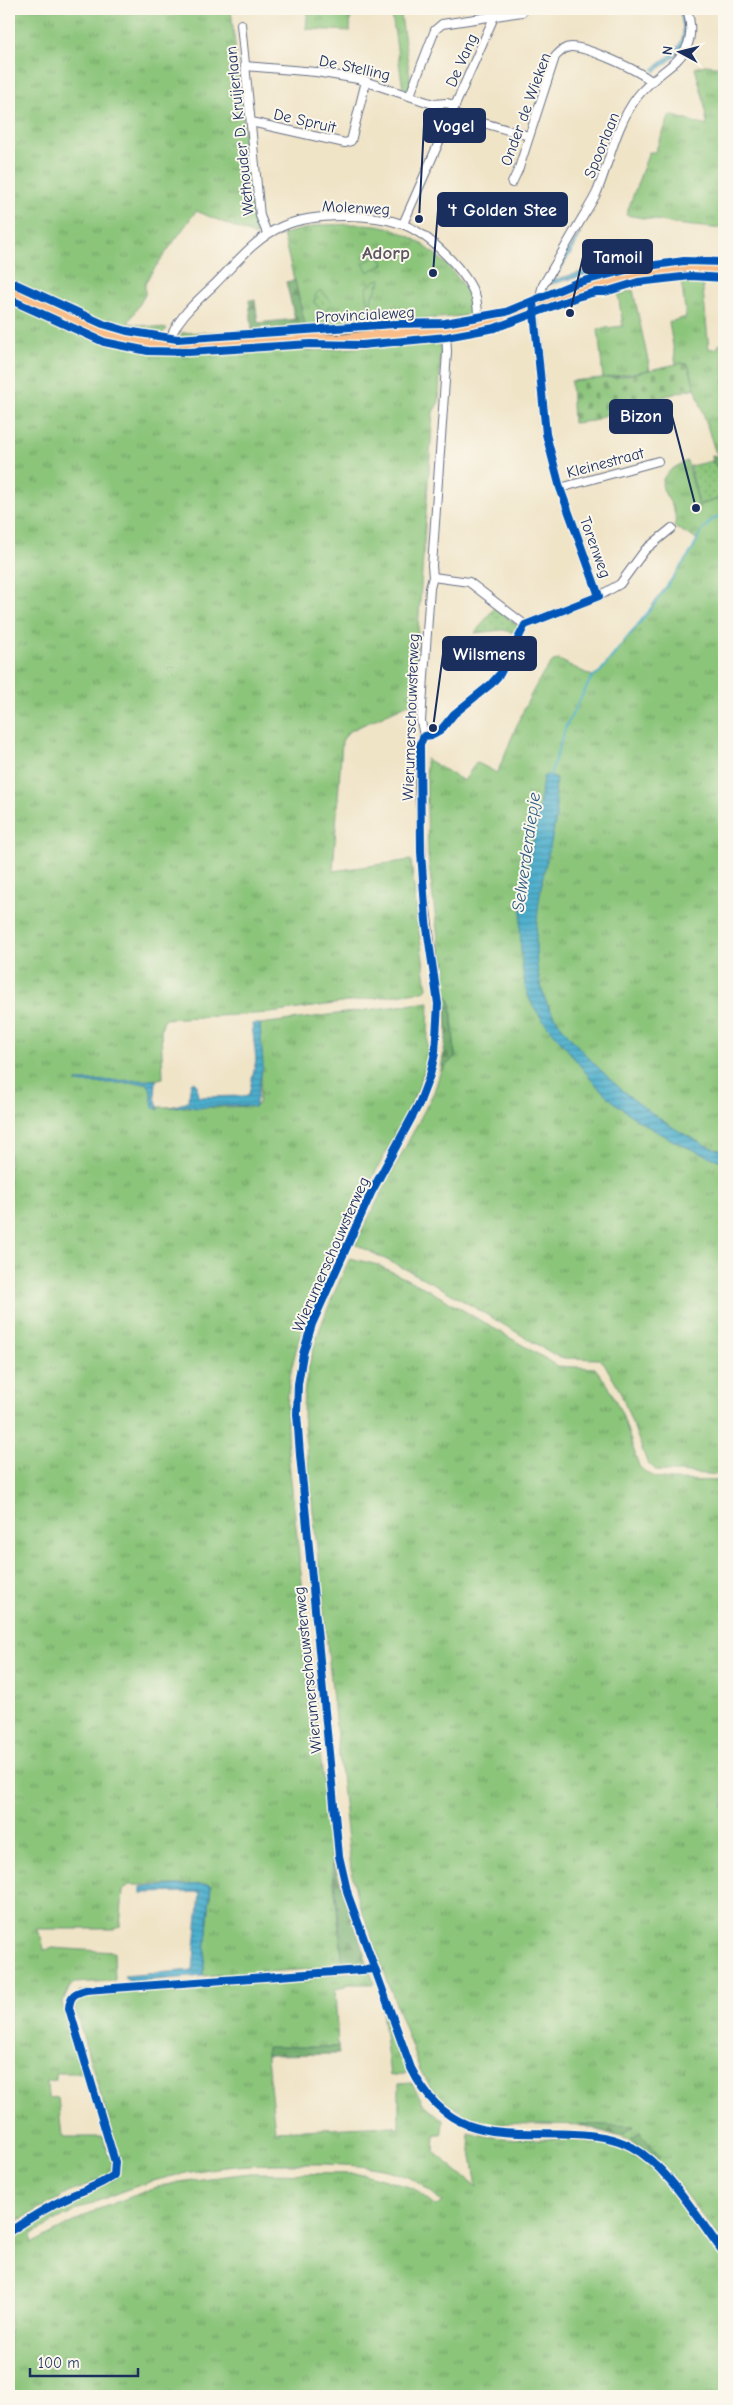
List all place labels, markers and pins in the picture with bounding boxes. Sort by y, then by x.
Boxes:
callout: Vogel [424,109,485,142]
callout: 't Golden Stee [438,193,567,226]
callout: Tamoil [583,240,652,273]
callout: Bizon [610,400,672,433]
callout: Wilsmens [443,637,536,670]

